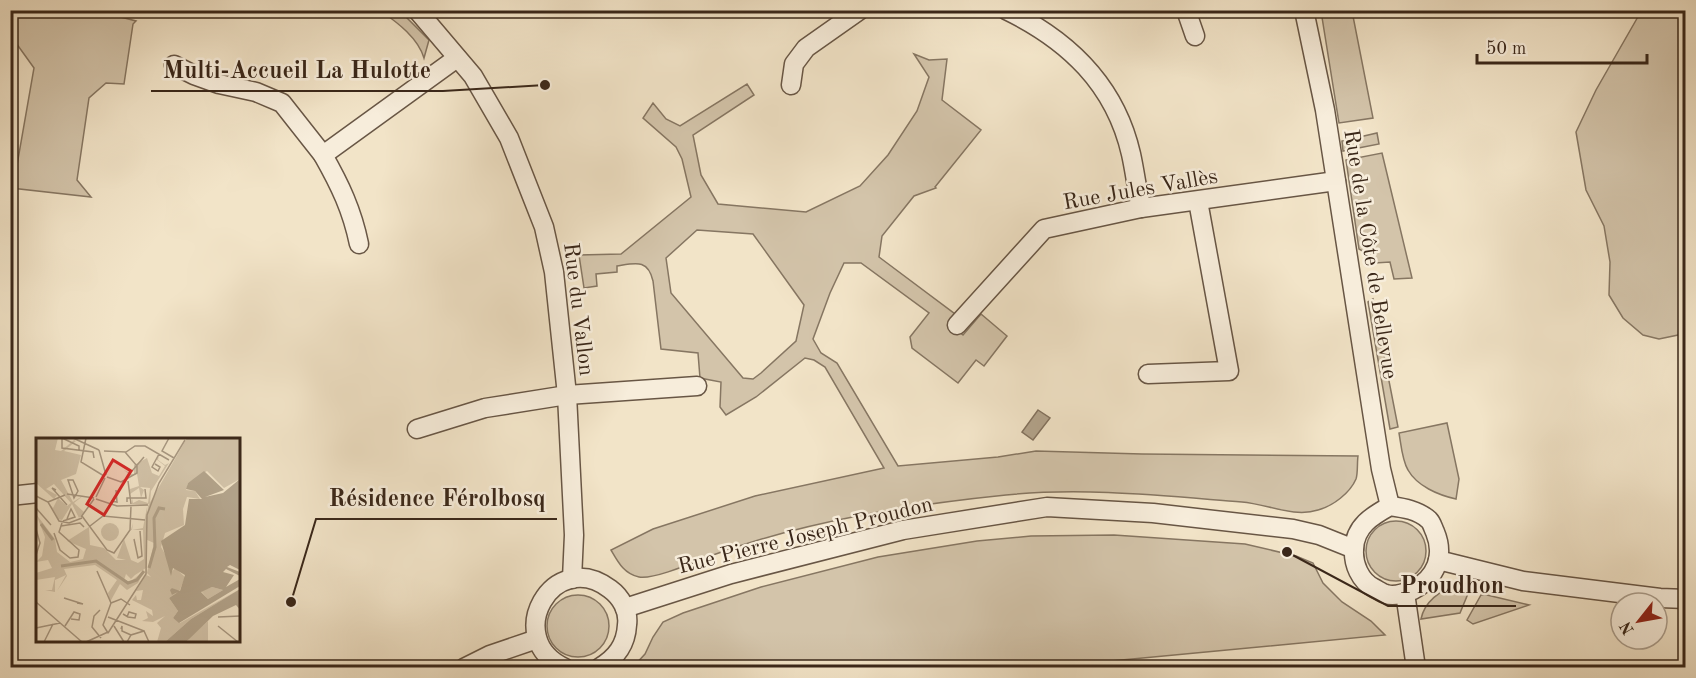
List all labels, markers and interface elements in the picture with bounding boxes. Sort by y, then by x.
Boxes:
scale bar [1477,27,1646,65]
text: 50 m [1486,40,1526,58]
callout: Multi-Accueil La Hulotte [151,49,443,91]
text: Multi-Accueil La Hulotte [163,60,431,84]
street label: Rue de la Côte de Bellevue [1339,128,1401,381]
street label: Rue Jules Vallès [1061,166,1219,214]
street label: Rue du Vallon [559,241,597,377]
inset map [36,438,240,642]
callout: Résidence Férolbosq [316,477,557,519]
text: Résidence Férolbosq [328,488,546,512]
street label: Rue Pierre Joseph Proudon [676,494,935,578]
callout: Proudhon [1388,564,1516,606]
text: Proudhon [1400,575,1504,599]
north arrow [1609,591,1669,651]
text: N [1617,618,1638,637]

